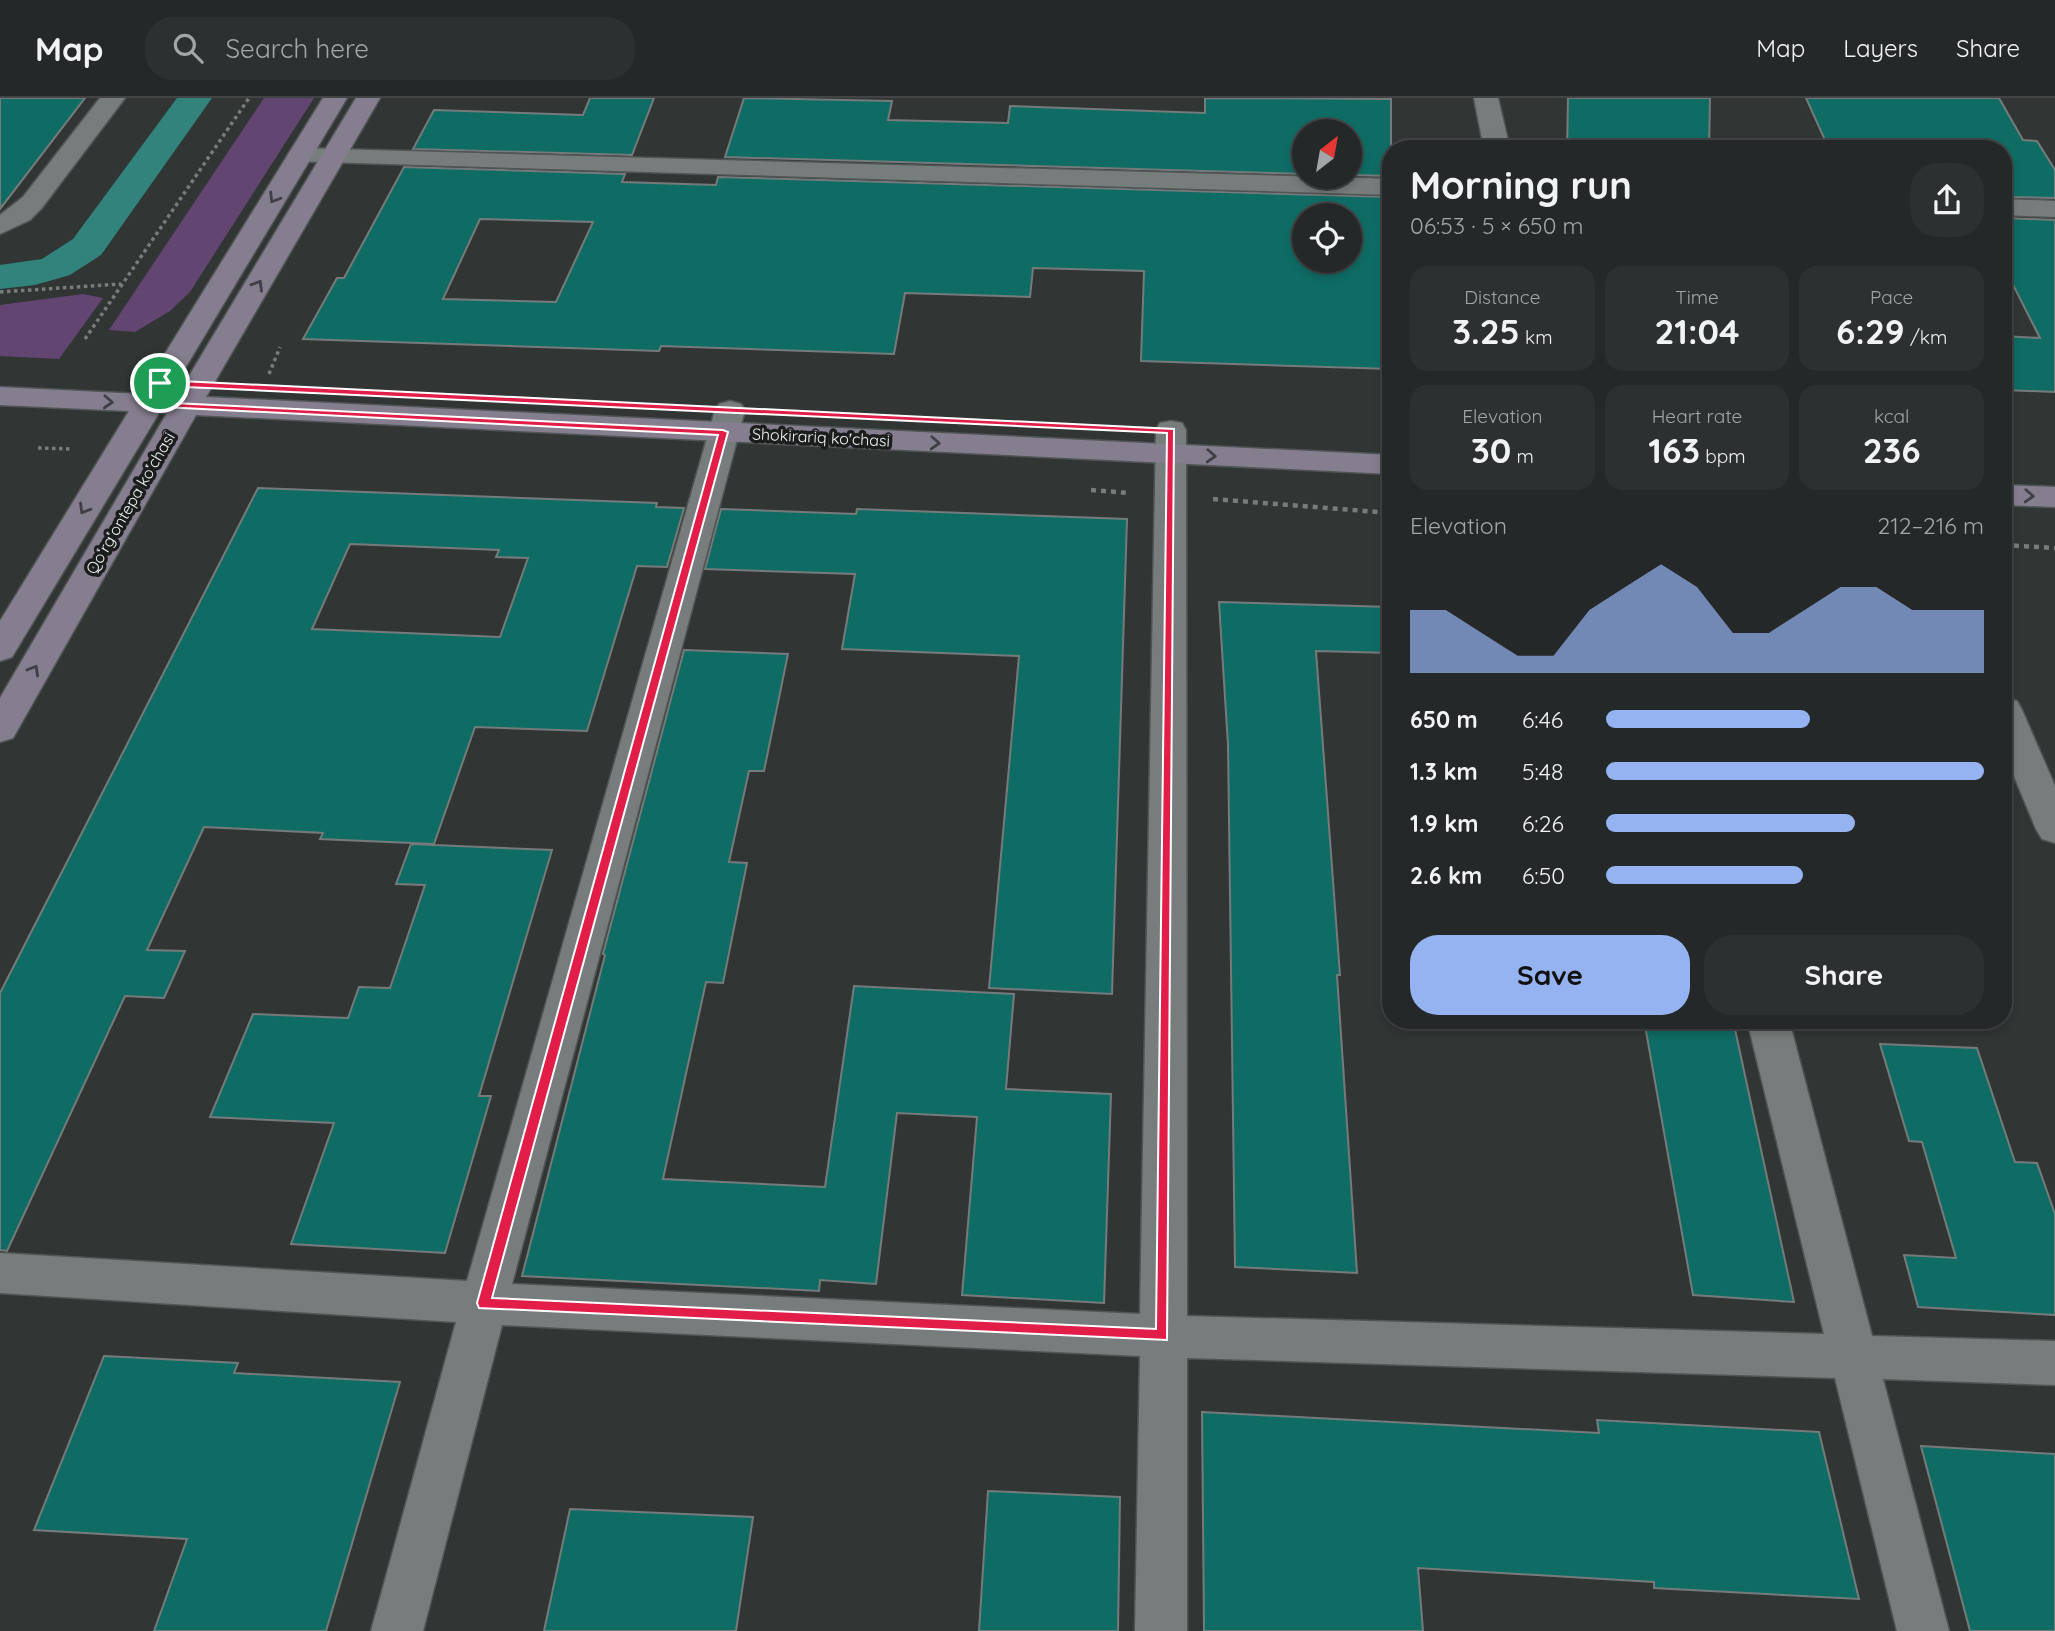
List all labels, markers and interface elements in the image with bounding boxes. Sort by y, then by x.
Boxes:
search box [145,17,635,80]
text: Map [35,28,103,69]
icon: search [169,29,207,67]
text: Search here [225,32,369,65]
text: Map [1756,33,1805,63]
text: Layers [1843,33,1918,63]
text: Share [1956,33,2020,63]
north arrow [1292,119,1362,189]
map controls [1292,119,1362,273]
text: Morning run [1410,161,1632,209]
button: share [1910,163,1984,237]
one-way arrow [269,191,282,204]
button: locate [1292,203,1362,273]
text: 06:53 · 5 × 650 m [1410,211,1584,240]
one-way arrow [250,280,263,293]
text: Distance [1464,285,1540,309]
text: Time [1675,285,1719,309]
text: Pace [1870,285,1913,309]
text: 3.25 [1452,309,1520,353]
text: 21:04 [1654,309,1740,353]
text: 6:29 [1836,309,1905,353]
text: km [1520,325,1552,349]
text: /km [1905,325,1947,349]
pin [130,353,190,413]
icon: arrive [141,364,179,402]
one-way arrow [103,395,114,410]
text: Elevation [1462,404,1542,428]
text: Heart rate [1652,404,1742,428]
text: kcal [1874,404,1909,428]
street label: Shokirariq ko'chasi [752,423,890,451]
street label: Qoʻrgʻontepa koʻchasi [81,428,179,578]
text: 30 [1471,428,1511,472]
text: 163 [1648,428,1700,472]
text: 236 [1863,428,1921,472]
one-way arrow [930,435,941,450]
text: m [1511,444,1534,468]
text: bpm [1700,444,1746,468]
one-way arrow [1206,448,1217,463]
one-way arrow [2024,488,2035,503]
one-way arrow [79,501,92,514]
text: Elevation [1410,511,1507,540]
text: 212–216 m [1877,511,1984,540]
one-way arrow [26,665,39,677]
text: 650 m [1410,705,1478,734]
text: 6:46 [1522,705,1563,734]
text: 1.3 km [1410,757,1478,786]
text: 5:48 [1522,757,1563,786]
text: 1.9 km [1410,809,1478,838]
text: 6:26 [1522,809,1564,838]
text: 2.6 km [1410,861,1482,890]
text: 6:50 [1522,861,1565,890]
button: Save [1410,935,1690,1015]
button: Share [1704,935,1984,1015]

